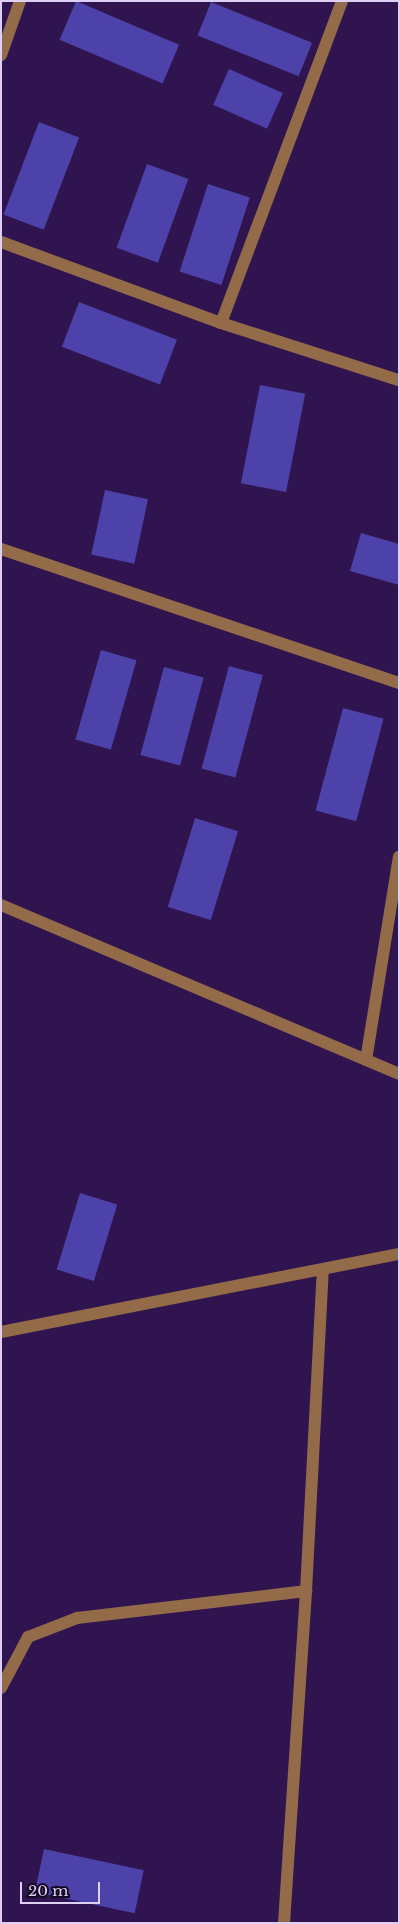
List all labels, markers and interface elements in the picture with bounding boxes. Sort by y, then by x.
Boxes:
scale bar [22,1872,102,1904]
text: 20 m [28,1881,68,1900]

